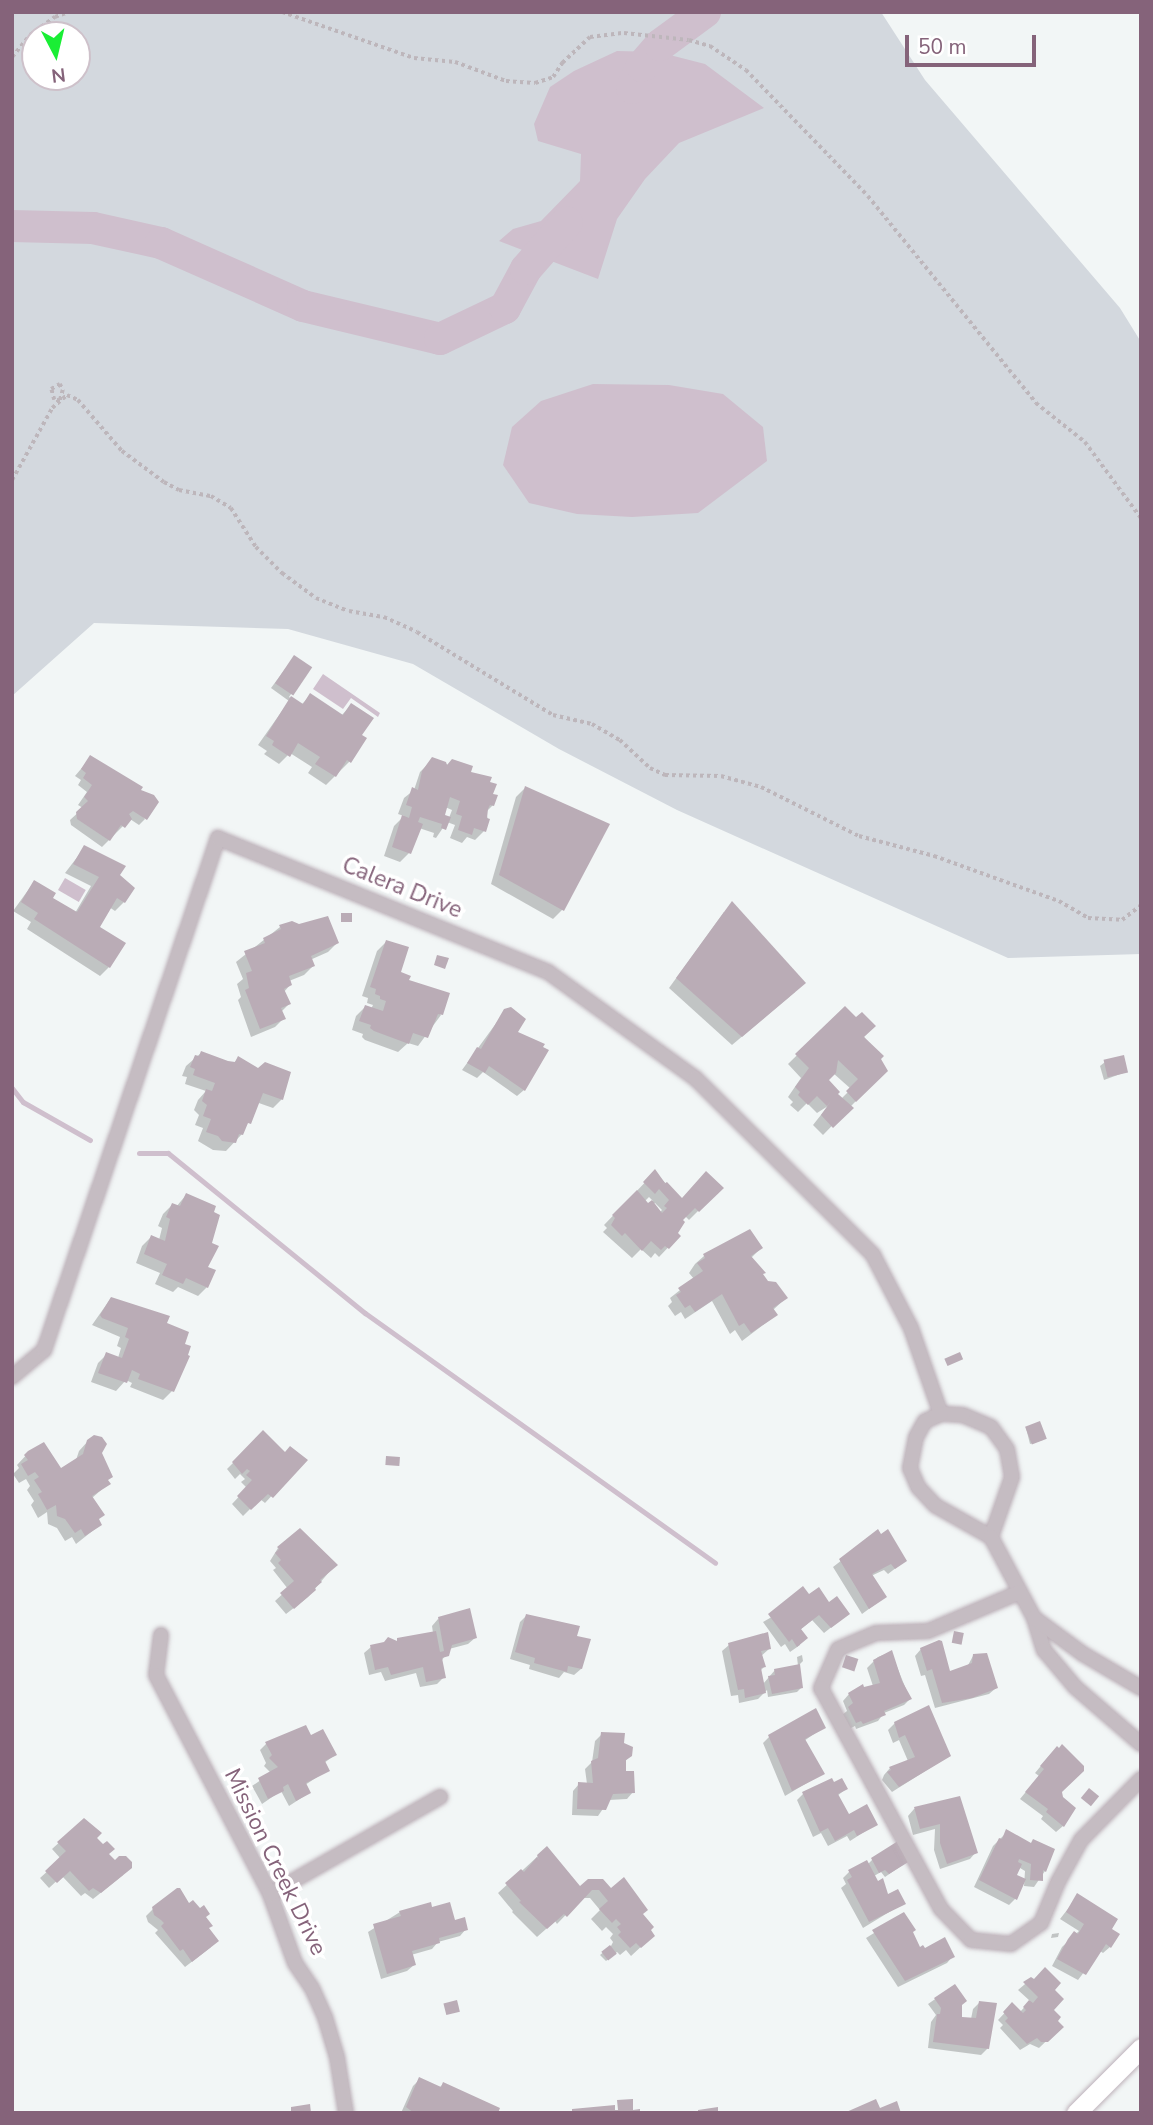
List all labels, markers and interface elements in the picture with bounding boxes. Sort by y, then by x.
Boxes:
north arrow [21,21,91,91]
scale bar [908,21,1039,65]
text: 50 m [918,33,967,61]
text: N [50,61,67,89]
street label: Calera Drive [338,851,466,925]
street label: Mission Creek Drive [218,1764,332,1960]

